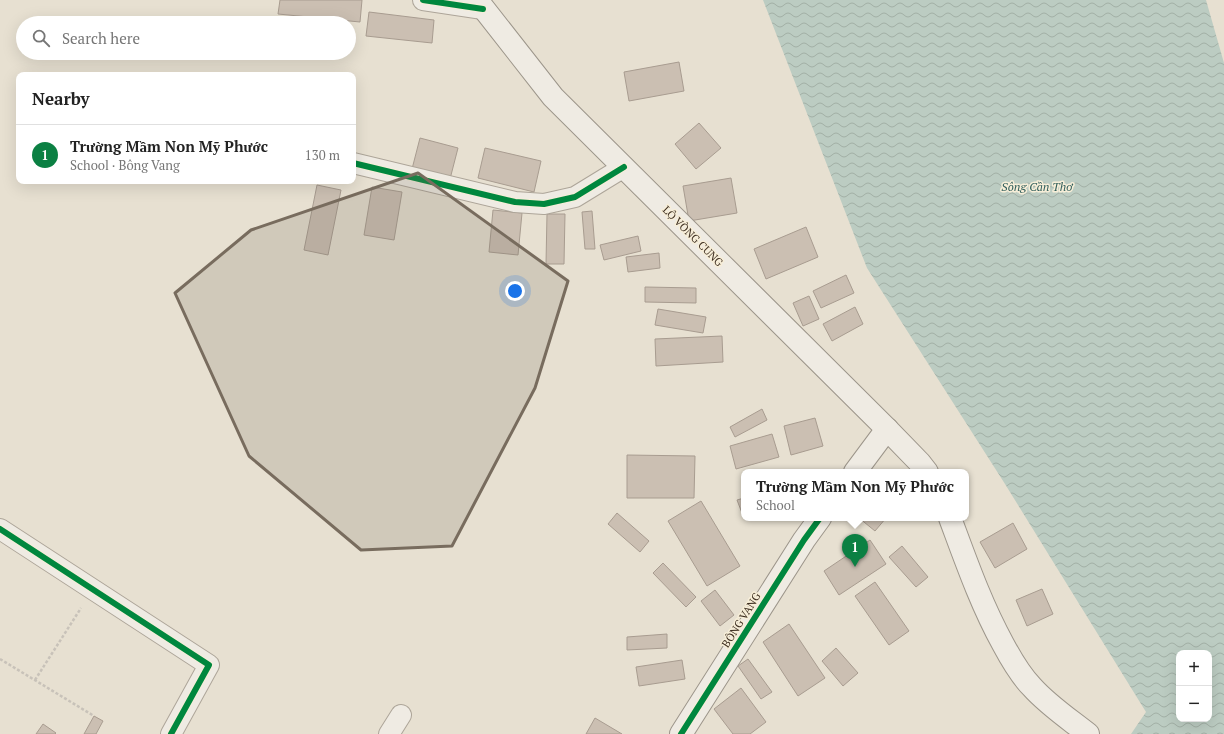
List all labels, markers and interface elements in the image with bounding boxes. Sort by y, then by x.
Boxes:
search box [16,16,356,60]
icon: search [30,27,52,49]
text: Search here [62,28,140,48]
text: Nearby [32,87,90,110]
text: Trường Mầm Non Mỹ Phước [70,136,268,156]
text: 1 [41,146,49,164]
text: 130 m [305,146,340,164]
text: School · Bông Vang [70,156,180,174]
water label: Sông Cần Thơ [1001,179,1073,194]
street label: LỘ VÒNG CUNG [660,203,727,270]
your location [505,281,525,301]
popup [741,469,969,521]
text: Trường Mầm Non Mỹ Phước [756,476,954,496]
text: School [756,496,795,514]
pin: 1 [842,534,868,567]
street label: BÔNG VANG [719,589,764,650]
map controls [1176,650,1212,722]
button: + [1176,650,1212,686]
button: − [1176,686,1212,722]

